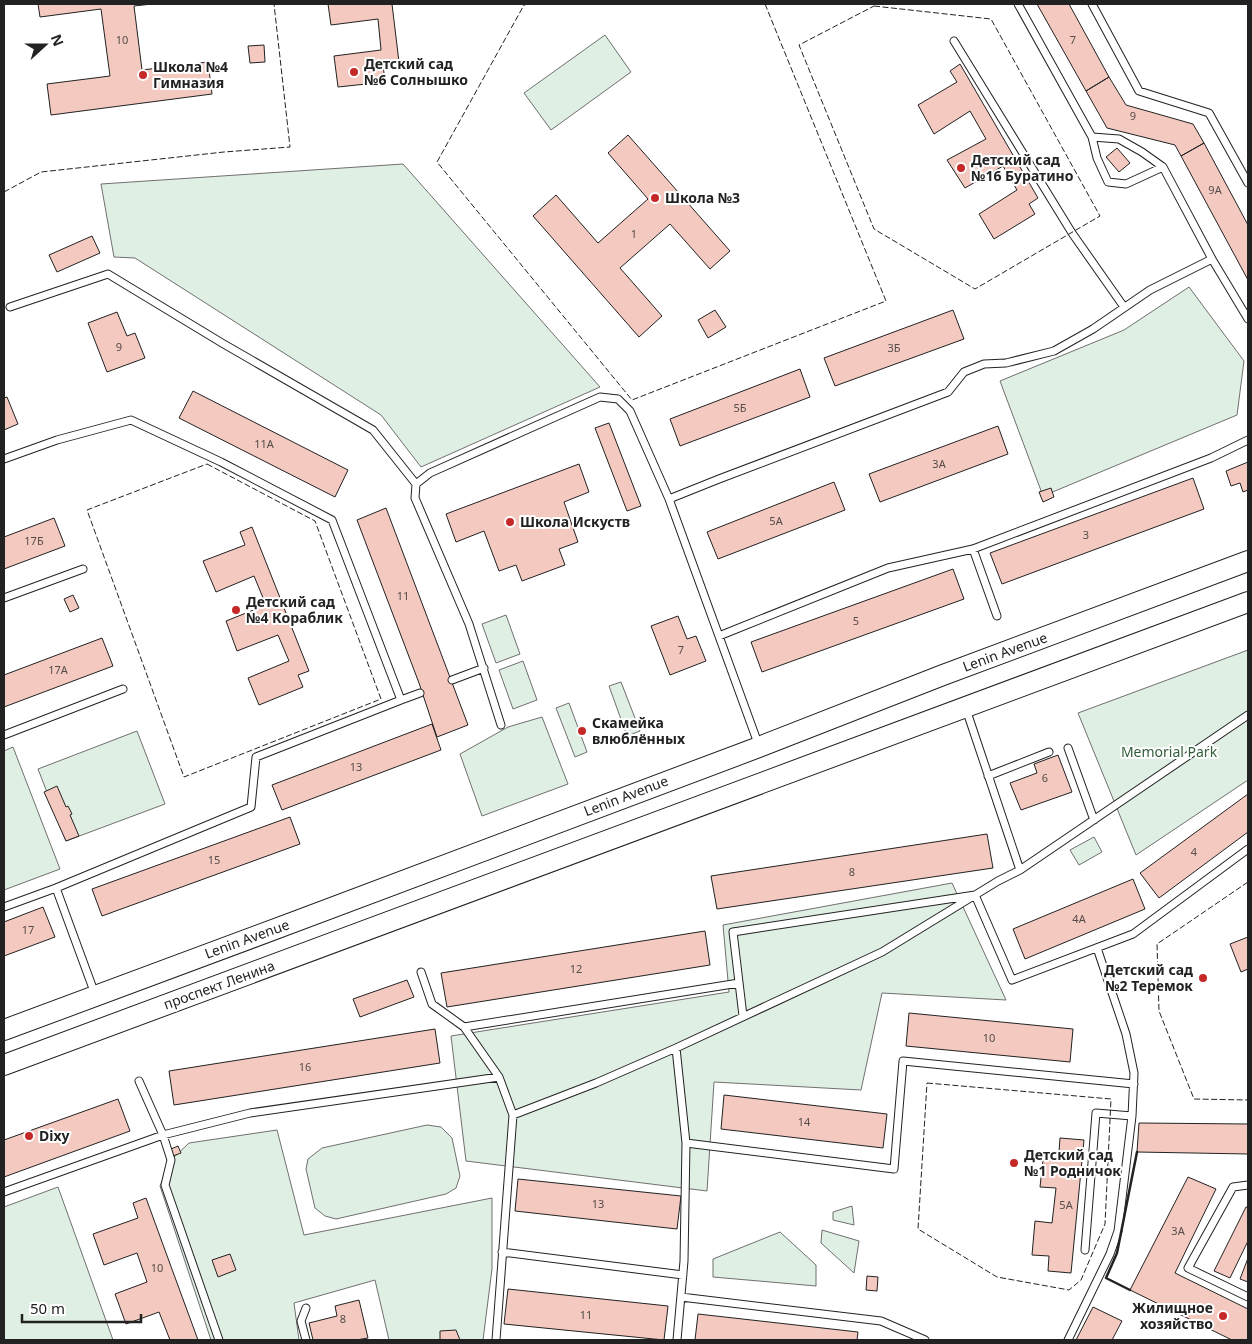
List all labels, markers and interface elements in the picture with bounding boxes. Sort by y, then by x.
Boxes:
north arrow [20,20,70,70]
text: N [47,31,69,49]
house number: 10 [116,32,128,47]
house number: 7 [1070,32,1076,47]
place label: Детский сад №6 Солнышко [364,54,468,89]
place label: Школа №4 Гимназия [153,57,228,92]
marker: Детский сад №6 Солнышко [348,66,360,78]
marker: Школа №4 Гимназия [137,69,149,81]
house number: 9 [1130,108,1136,123]
place label: Детский сад №16 Буратино [971,150,1074,185]
marker: Детский сад №16 Буратино [955,162,967,174]
house number: 9А [1208,182,1223,197]
place label: Школа №3 [665,188,740,207]
marker: Школа №3 [649,192,661,204]
house number: 1 [631,226,637,241]
house number: 9 [116,339,122,354]
house number: 3Б [887,340,901,355]
house number: 5Б [733,400,747,415]
house number: 11А [254,436,275,451]
house number: 3А [932,456,947,471]
place label: Школа Искуств [520,512,630,531]
house number: 5А [769,513,784,528]
marker: Школа Искуств [504,516,516,528]
house number: 3 [1083,527,1089,542]
house number: 17Б [24,533,44,548]
house number: 11 [397,588,409,603]
place label: Детский сад №4 Кораблик [246,592,343,627]
marker: Детский сад №4 Кораблик [230,604,242,616]
house number: 5 [853,613,859,628]
street label: Lenin Avenue [960,627,1050,676]
house number: 7 [678,642,684,657]
house number: 17А [48,662,69,677]
place label: Скамейка влюблённых [592,713,686,748]
marker: Скамейка влюблённых [576,725,588,737]
park label: Memorial Park [1121,742,1218,761]
house number: 13 [350,759,362,774]
house number: 6 [1042,770,1048,785]
street label: Lenin Avenue [581,771,671,820]
house number: 4 [1191,844,1198,859]
house number: 15 [208,852,220,867]
house number: 8 [849,864,855,879]
house number: 4А [1072,911,1087,926]
street label: Lenin Avenue [202,914,292,963]
house number: 17 [22,922,34,937]
street label: проспект Ленина [161,956,277,1013]
place label: Детский сад №2 Теремок [1104,960,1193,995]
house number: 12 [570,961,582,976]
marker: Детский сад №2 Теремок [1197,972,1209,984]
house number: 10 [983,1030,995,1045]
house number: 16 [299,1059,311,1074]
house number: 14 [798,1114,811,1129]
place label: Dixy [39,1126,70,1145]
marker: Dixy [23,1130,35,1142]
place label: Детский сад №1 Родничок [1024,1145,1121,1180]
marker: Детский сад №1 Родничок [1008,1157,1020,1169]
house number: 13 [592,1196,604,1211]
house number: 5А [1059,1197,1074,1212]
house number: 3А [1171,1223,1186,1238]
house number: 10 [151,1260,163,1275]
scale bar [22,1292,141,1324]
text: 50 m [30,1298,65,1318]
place label: Жилищное хозяйство [1132,1298,1213,1333]
house number: 11 [580,1307,592,1322]
marker: Жилищное хозяйство [1217,1310,1229,1322]
house number: 8 [340,1311,346,1326]

